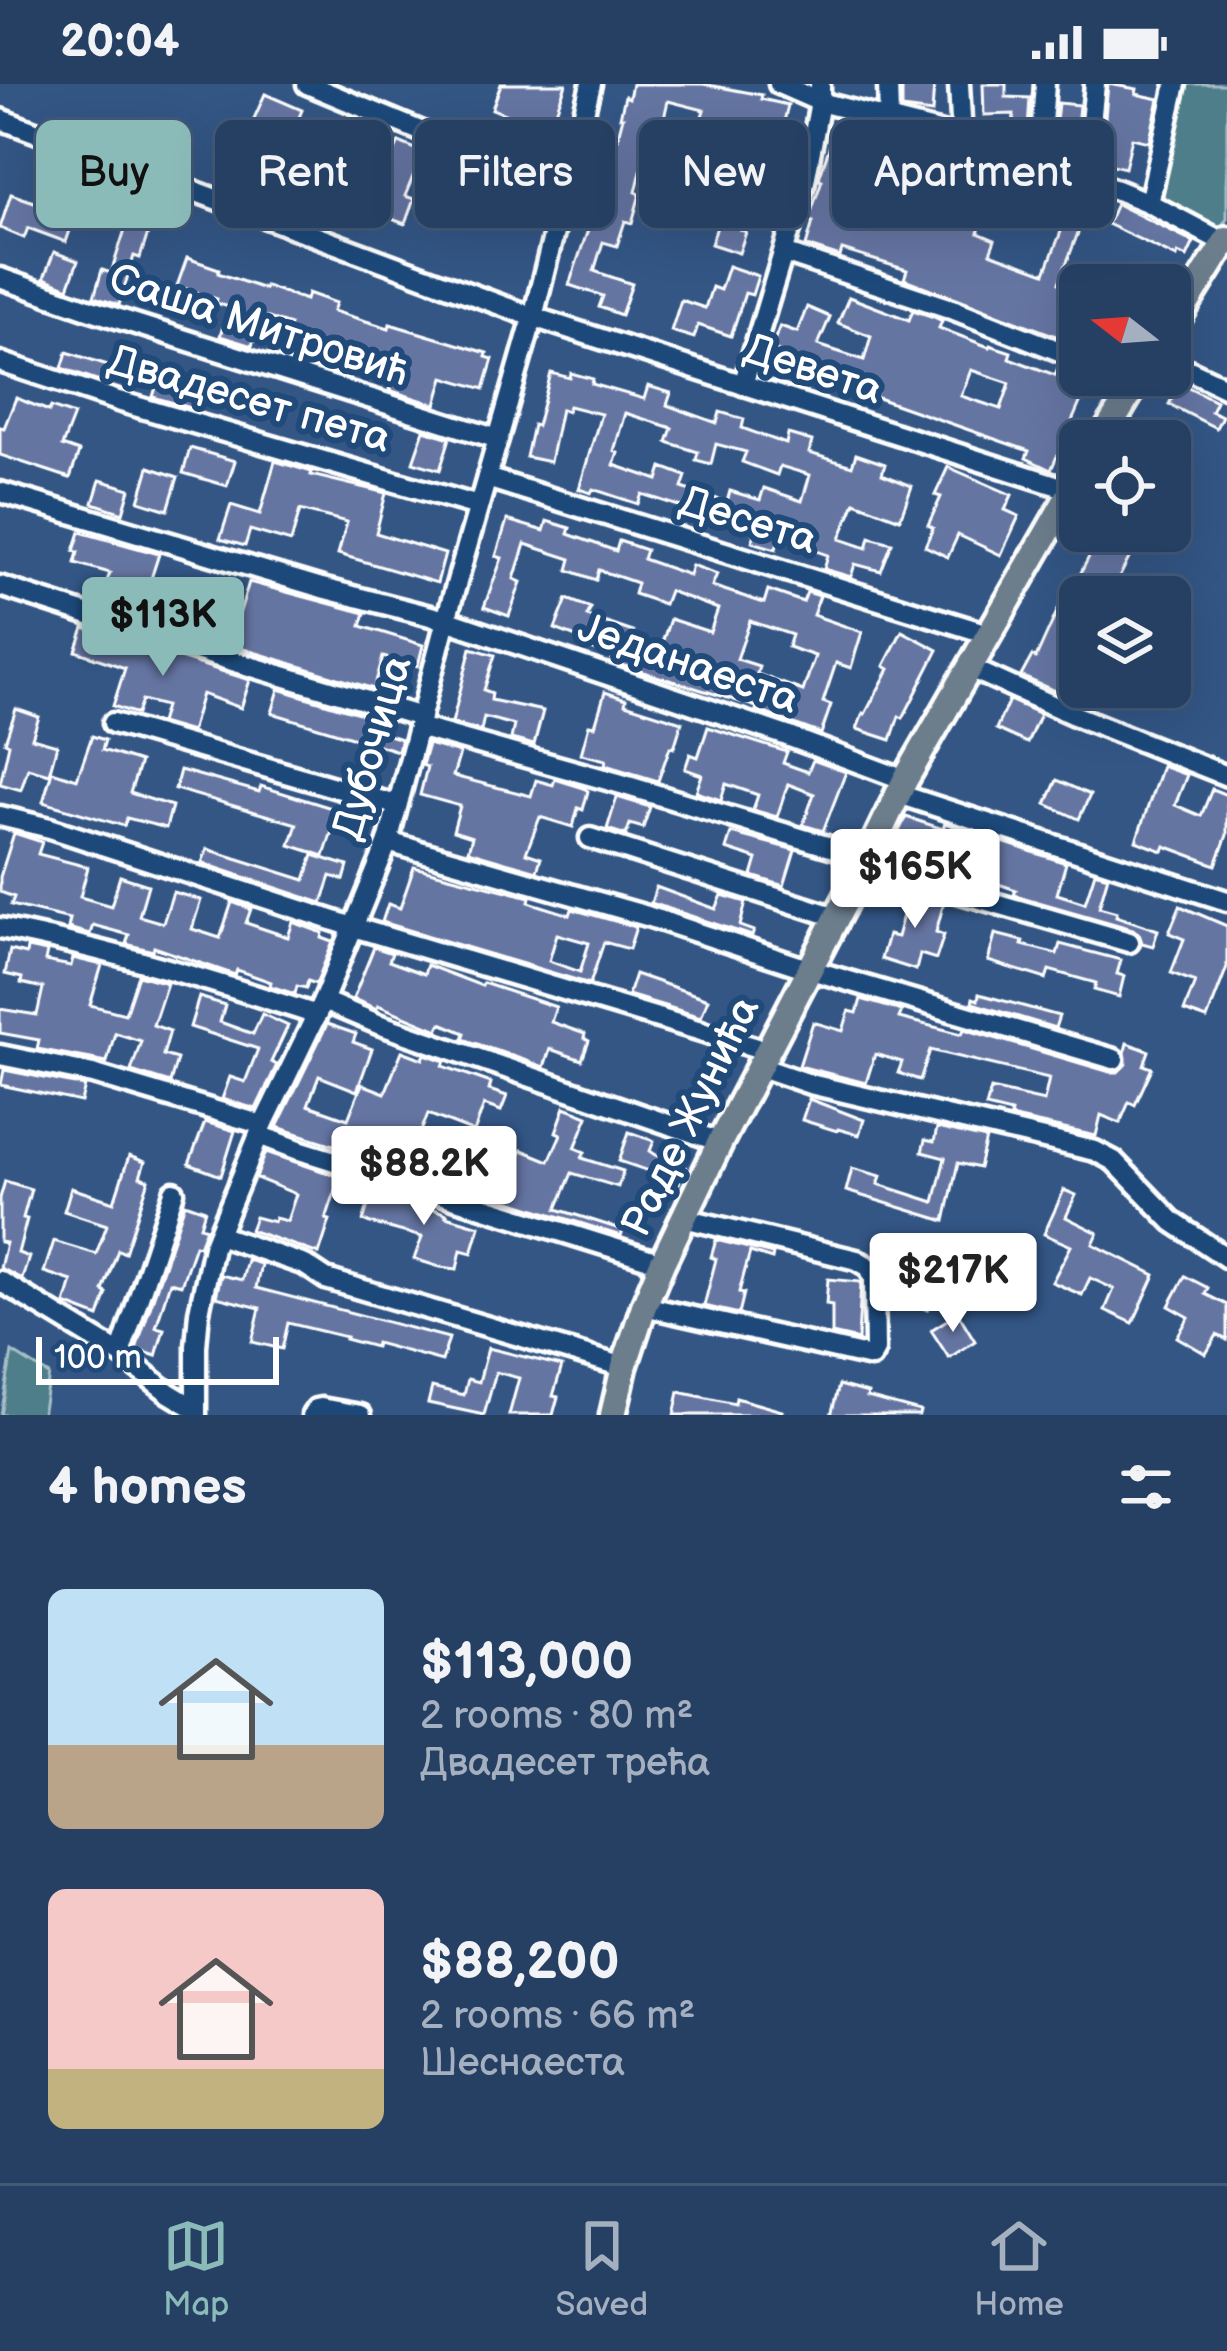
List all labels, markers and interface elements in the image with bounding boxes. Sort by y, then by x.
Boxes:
text: 20:04 [60,15,180,70]
chip: Buy [36,120,191,228]
chip: Rent [215,120,391,228]
chip: Filters [415,120,615,228]
chip: New [639,120,808,228]
chip: Apartment [832,120,1114,228]
street label: Саша Митровић [103,254,415,398]
north arrow [1059,264,1191,396]
map controls [1059,264,1191,708]
street label: Девета [738,324,889,416]
street label: Двадесет пета [102,335,396,465]
button: locate [1059,420,1191,552]
street label: Десета [673,476,823,566]
button: layers [1059,576,1191,708]
pin: $113K [79,577,247,679]
text: $113K [109,592,217,639]
street label: Једанаеста [571,602,805,726]
street label: Дубочица [322,650,424,846]
pin: $165K [831,829,999,931]
text: $165K [858,844,972,891]
street label: Раде Жунића [611,988,771,1245]
pin: $88.2K [326,1126,522,1228]
text: $88.2K [358,1141,490,1188]
pin: $217K [869,1233,1037,1335]
text: $217K [897,1248,1009,1295]
scale bar [36,1331,279,1384]
text: 100 m [54,1338,142,1378]
icon: filters [1113,1454,1179,1520]
text: 4 homes [48,1457,247,1518]
text: $113,000 [420,1632,633,1693]
icon: home [144,1637,288,1781]
text: 2 rooms · 80 m² [420,1693,693,1740]
text: Двадесет трећа [420,1740,710,1787]
text: $88,200 [420,1932,619,1993]
icon: home [144,1937,288,2081]
text: 2 rooms · 66 m² [420,1993,695,2040]
text: Шеснаеста [420,2040,625,2087]
tab: Map [163,2213,229,2325]
tab: Saved [555,2213,648,2325]
tab: Home [974,2213,1064,2325]

